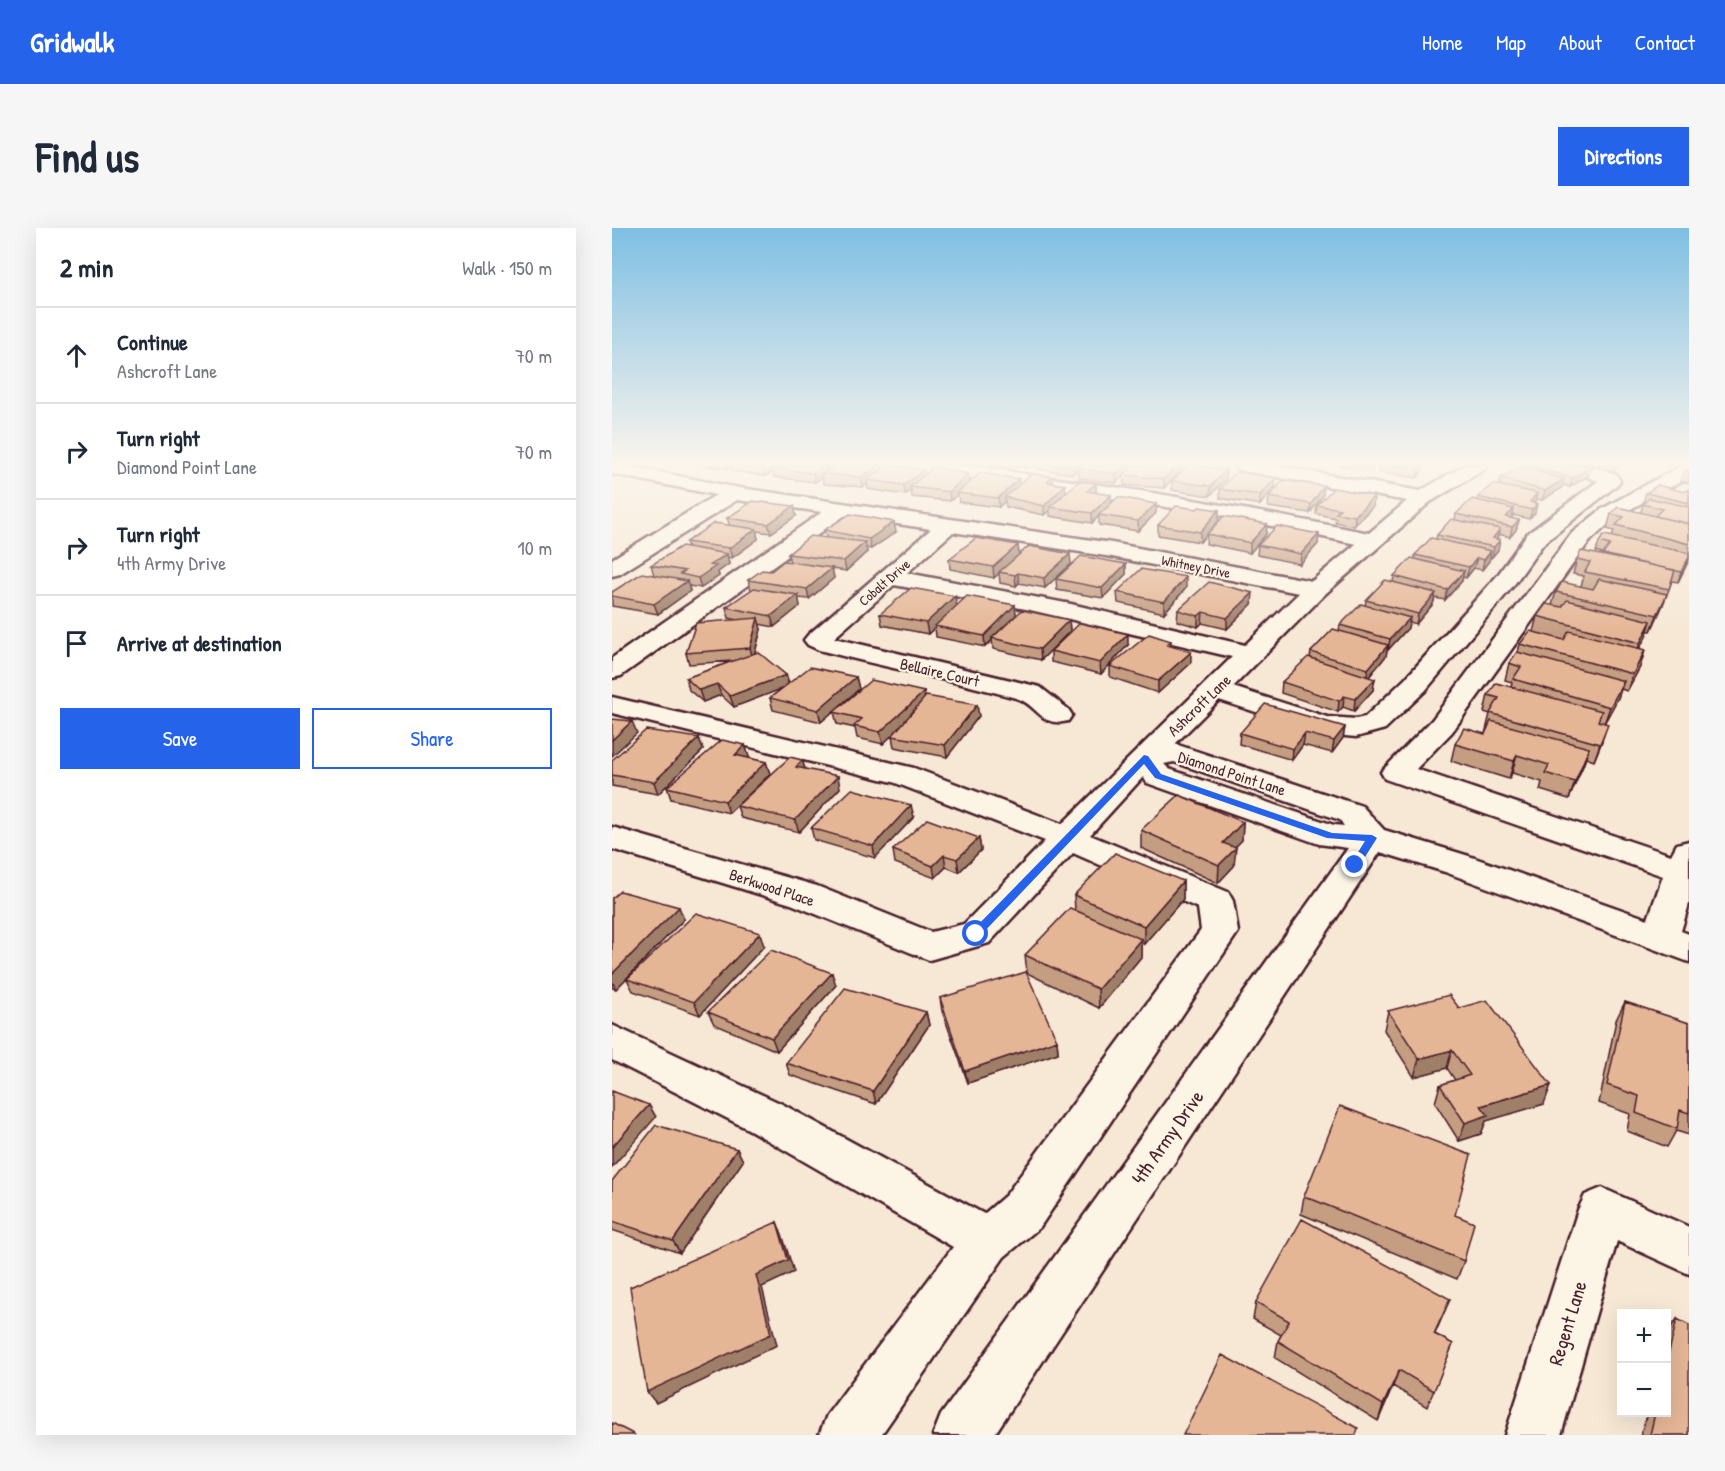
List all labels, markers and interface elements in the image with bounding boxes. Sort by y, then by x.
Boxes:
text: Gridwalk [30,23,114,61]
text: Home [1422,28,1463,57]
text: Map [1496,28,1526,57]
text: About [1559,28,1602,57]
text: Contact [1635,28,1695,57]
button: Directions [1558,127,1689,186]
text: Find us [36,128,139,185]
text: 2 min [60,250,113,285]
text: Walk · 150 m [462,254,552,281]
text: Continue [117,327,188,357]
icon: ahead [60,339,93,372]
text: 70 m [515,342,552,369]
text: Ashcroft Lane [117,357,217,384]
text: Turn right [117,423,200,453]
icon: right [60,435,93,468]
text: 70 m [515,438,552,465]
text: Diamond Point Lane [117,453,257,480]
text: Turn right [117,519,200,549]
icon: right [60,531,93,564]
text: 10 m [518,534,552,561]
text: 4th Army Drive [117,549,226,576]
street label: Whitney Drive [1160,550,1233,583]
street label: Cobalt Drive [854,554,914,610]
icon: arrive [60,627,93,660]
text: Arrive at destination [117,628,282,658]
street label: Bellaire Court [898,652,982,692]
street label: Ashcroft Lane [1162,669,1236,741]
button: Save [60,708,300,769]
button: Share [312,708,552,769]
street label: Diamond Point Lane [1175,745,1289,801]
route end [1341,851,1367,877]
street label: Berkwood Place [727,863,818,911]
route start [962,920,988,946]
street label: 4th Army Drive [1125,1085,1209,1189]
street label: Regent Lane [1541,1278,1593,1368]
map controls [1617,1309,1671,1417]
button: + [1617,1309,1671,1363]
button: − [1617,1363,1671,1417]

